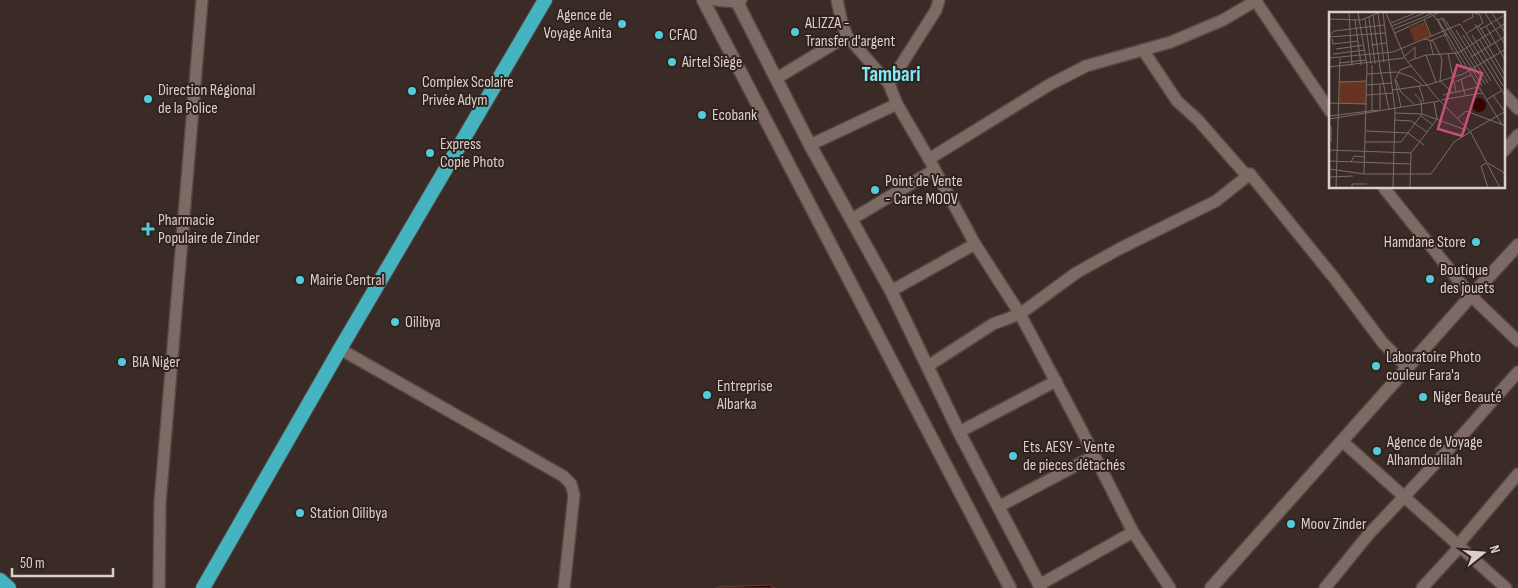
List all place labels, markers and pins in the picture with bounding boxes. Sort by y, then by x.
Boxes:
place label: Agence de Voyage Anita [543,6,612,43]
place label: ALIZZA - Transfer d'argent [804,14,895,51]
marker: Agence de Voyage Anita [616,18,628,30]
place label: CFAO [669,26,697,45]
marker: ALIZZA - Transfer d'argent [789,26,801,38]
marker: CFAO [653,29,665,41]
place label: Airtel Siège [681,53,742,72]
marker: Airtel Siège [666,56,678,68]
place label: Complex Scolaire Privée Adym [422,73,514,110]
place label: Direction Régional de la Police [158,81,255,118]
marker: Complex Scolaire Privée Adym [406,85,418,97]
marker: Direction Régional de la Police [142,93,154,105]
place label: Ecobank [712,106,757,125]
marker: Ecobank [696,109,708,121]
place label: Express Copie Photo [440,135,504,172]
marker: Express Copie Photo [424,147,436,159]
place label: Point de Vente - Carte MOOV [885,172,963,209]
marker: Point de Vente - Carte MOOV [869,184,881,196]
place label: Pharmacie Populaire de Zinder [158,211,260,248]
marker: Pharmacie Populaire de Zinder [142,223,154,235]
place label: Hamdane Store [1384,233,1466,252]
marker: Hamdane Store [1470,236,1482,248]
place label: Boutique des jouets [1440,261,1495,298]
place label: Mairie Central [310,271,385,290]
marker: Boutique des jouets [1424,273,1436,285]
marker: Mairie Central [294,274,306,286]
place label: Oilibya [405,313,441,332]
marker: Oilibya [389,316,401,328]
place label: Laboratoire Photo couleur Fara'a [1386,348,1481,385]
place label: BIA Niger [132,353,181,372]
marker: BIA Niger [116,356,128,368]
marker: Laboratoire Photo couleur Fara'a [1370,360,1382,372]
place label: Entreprise Albarka [716,377,773,414]
place label: Niger Beauté [1433,388,1502,407]
marker: Entreprise Albarka [701,389,713,401]
marker: Niger Beauté [1417,391,1429,403]
place label: Agence de Voyage Alhamdoulilah [1386,433,1483,470]
place label: Ets. AESY - Vente de pieces détachés [1023,438,1125,475]
marker: Agence de Voyage Alhamdoulilah [1371,445,1383,457]
marker: Ets. AESY - Vente de pieces détachés [1007,450,1019,462]
place label: Station Oilibya [310,504,387,523]
marker: Station Oilibya [294,507,306,519]
place label: Moov Zinder [1301,515,1367,534]
marker: Moov Zinder [1285,518,1297,530]

